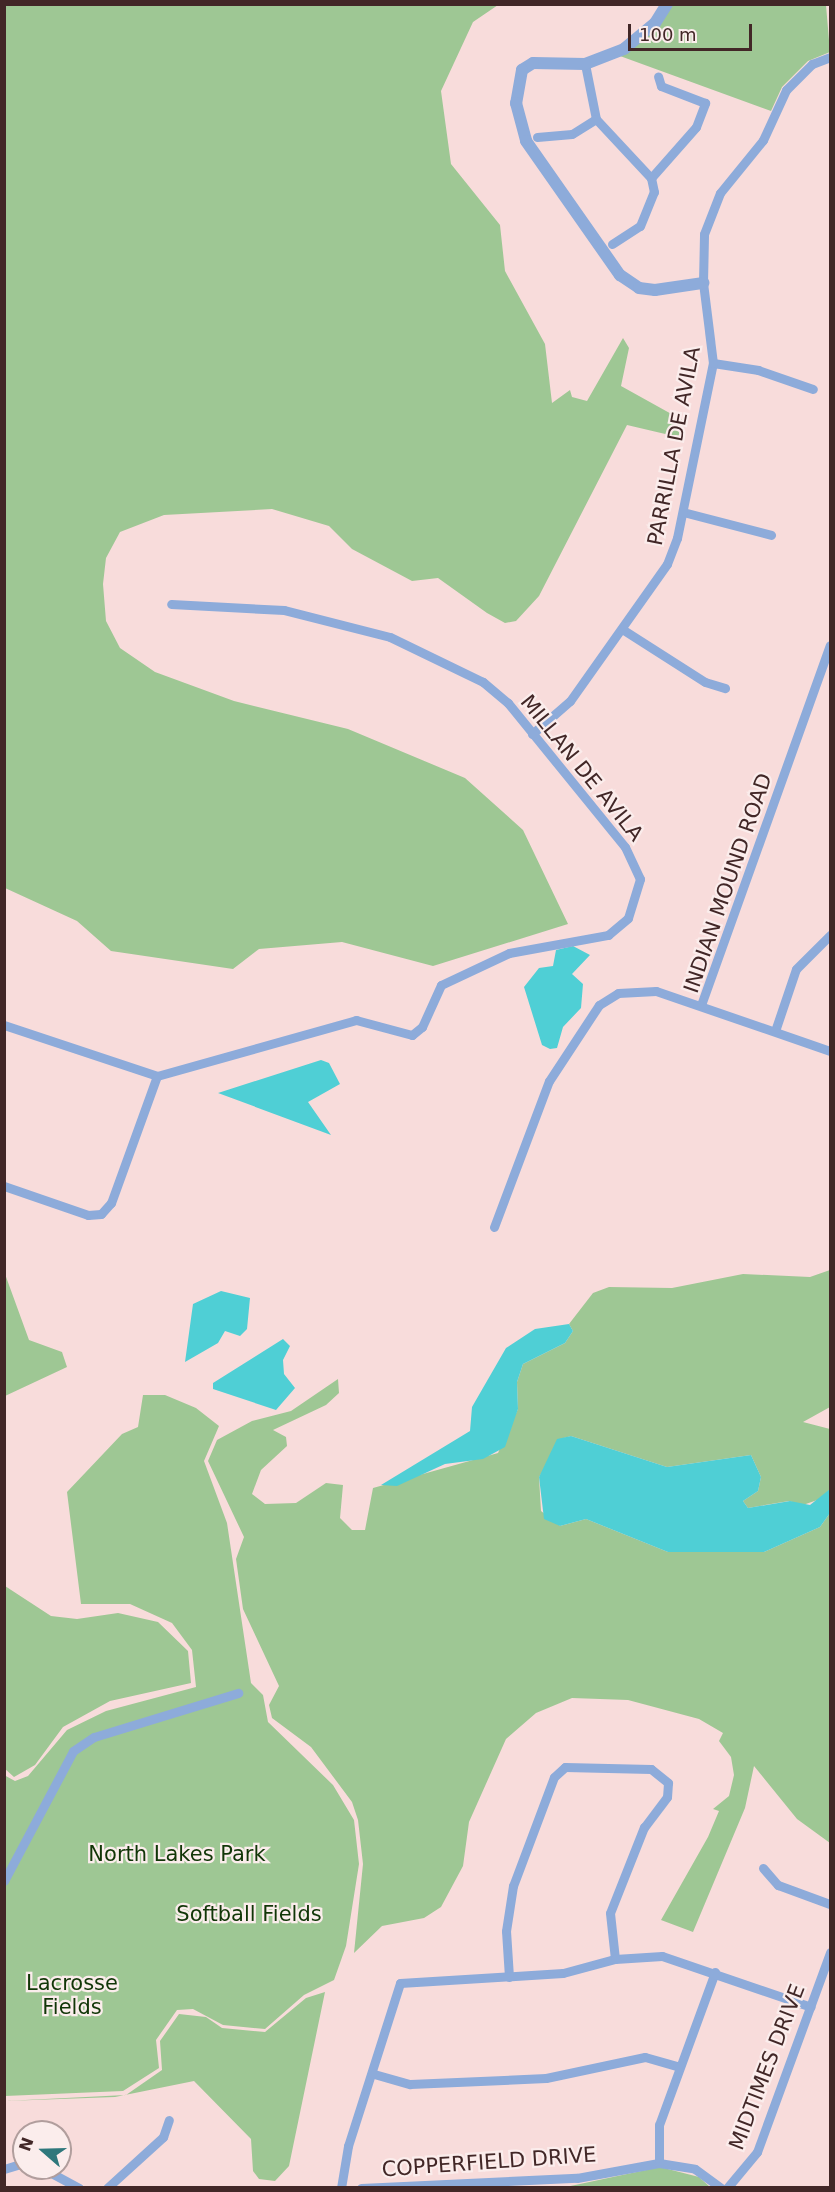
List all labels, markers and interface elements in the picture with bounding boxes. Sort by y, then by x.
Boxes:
scale bar [631,12,756,50]
text: 100 m [639,24,697,45]
street label: PARRILLA DE AVILA [642,344,706,548]
street label: MILLAN DE AVILA [515,690,649,846]
street label: INDIAN MOUND ROAD [679,770,777,996]
park label: North Lakes Park [88,1841,266,1867]
park label: Softball Fields [176,1901,322,1927]
park label: Lacrosse Fields [26,1970,118,2020]
street label: MIDTIMES DRIVE [724,1981,810,2153]
north arrow [12,2120,72,2180]
text: N [15,2135,38,2154]
street label: COPPERFIELD DRIVE [381,2142,597,2182]

